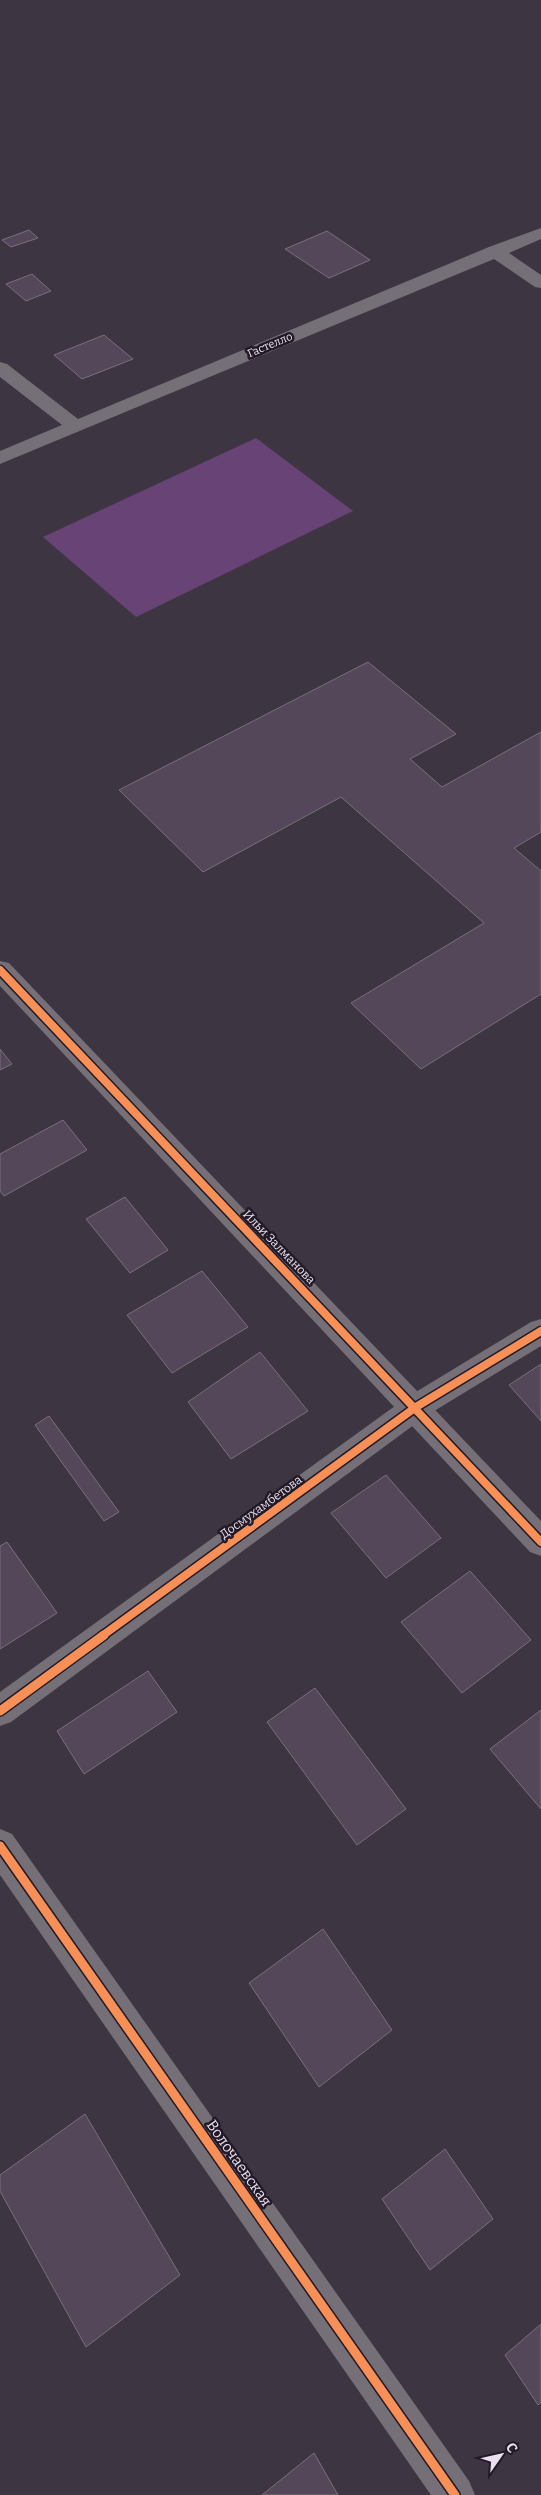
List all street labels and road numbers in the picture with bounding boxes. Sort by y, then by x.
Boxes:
street label: Гастелло [246,330,294,360]
street label: Ильи Залманова [240,1207,318,1287]
street label: Досмухамбетова [217,1472,305,1541]
street label: Волочаевская [203,2116,275,2210]

